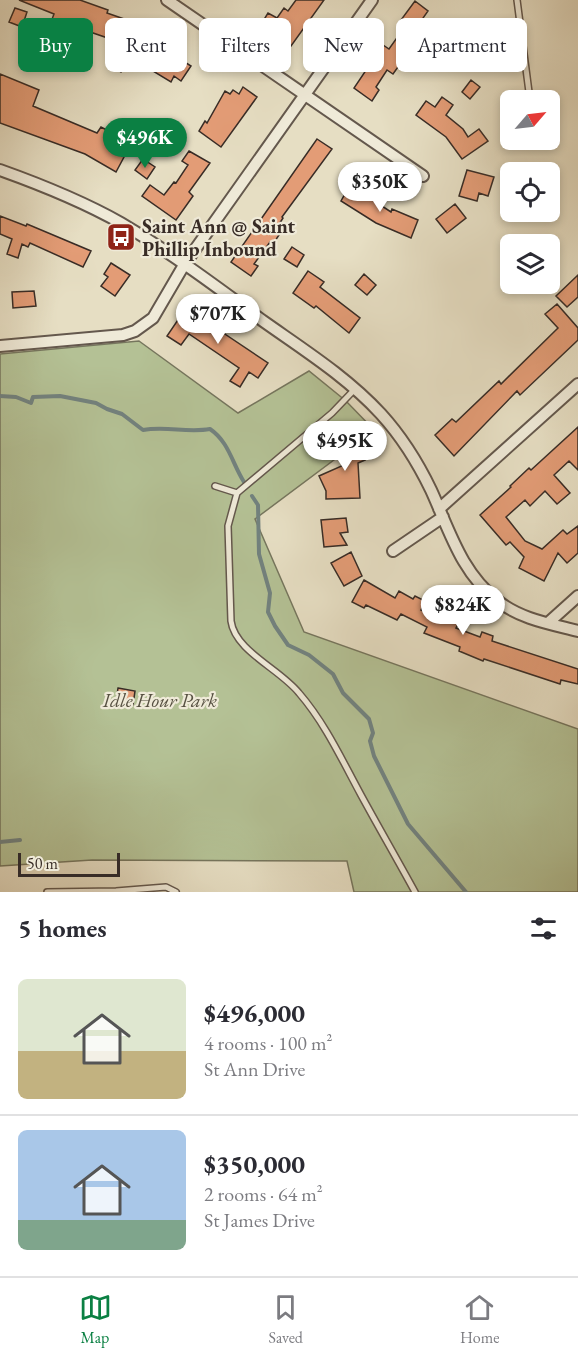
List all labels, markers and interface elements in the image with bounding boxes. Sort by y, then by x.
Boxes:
chip: Buy [18,18,93,72]
chip: Rent [105,18,187,72]
chip: Filters [199,18,291,72]
chip: New [303,18,384,72]
chip: Apartment [396,18,527,72]
north arrow [500,90,560,150]
map controls [500,90,560,294]
pin: $496K [103,118,187,169]
text: $496K [117,124,173,150]
pin: $350K [338,162,422,213]
button: locate [500,162,560,222]
text: $350K [352,168,408,194]
place label: Saint Ann @ Saint Phillip Inbound [142,213,295,262]
bus stop icon: Saint Ann @ Saint Phillip Inbound [105,221,137,253]
button: layers [500,234,560,294]
pin: $707K [176,294,260,345]
text: $707K [190,300,246,326]
pin: $495K [303,421,387,472]
text: $495K [317,427,373,453]
pin: $824K [421,585,505,636]
text: $824K [435,591,491,617]
park label: Idle Hour Park [102,687,217,713]
scale bar [18,850,120,878]
text: 50 m [27,853,58,874]
text: 5 homes [18,911,107,945]
icon: filters [527,912,560,945]
text: $496,000 [204,996,305,1030]
icon: home [66,1003,138,1075]
text: 4 rooms · 100 m² [204,1030,332,1056]
text: St Ann Drive [204,1056,305,1082]
text: $350,000 [204,1147,305,1181]
icon: home [66,1154,138,1226]
text: 2 rooms · 64 m² [204,1181,323,1207]
text: St James Drive [204,1207,315,1233]
tab: Map [79,1291,112,1348]
tab: Saved [269,1291,303,1348]
tab: Home [460,1291,499,1348]

